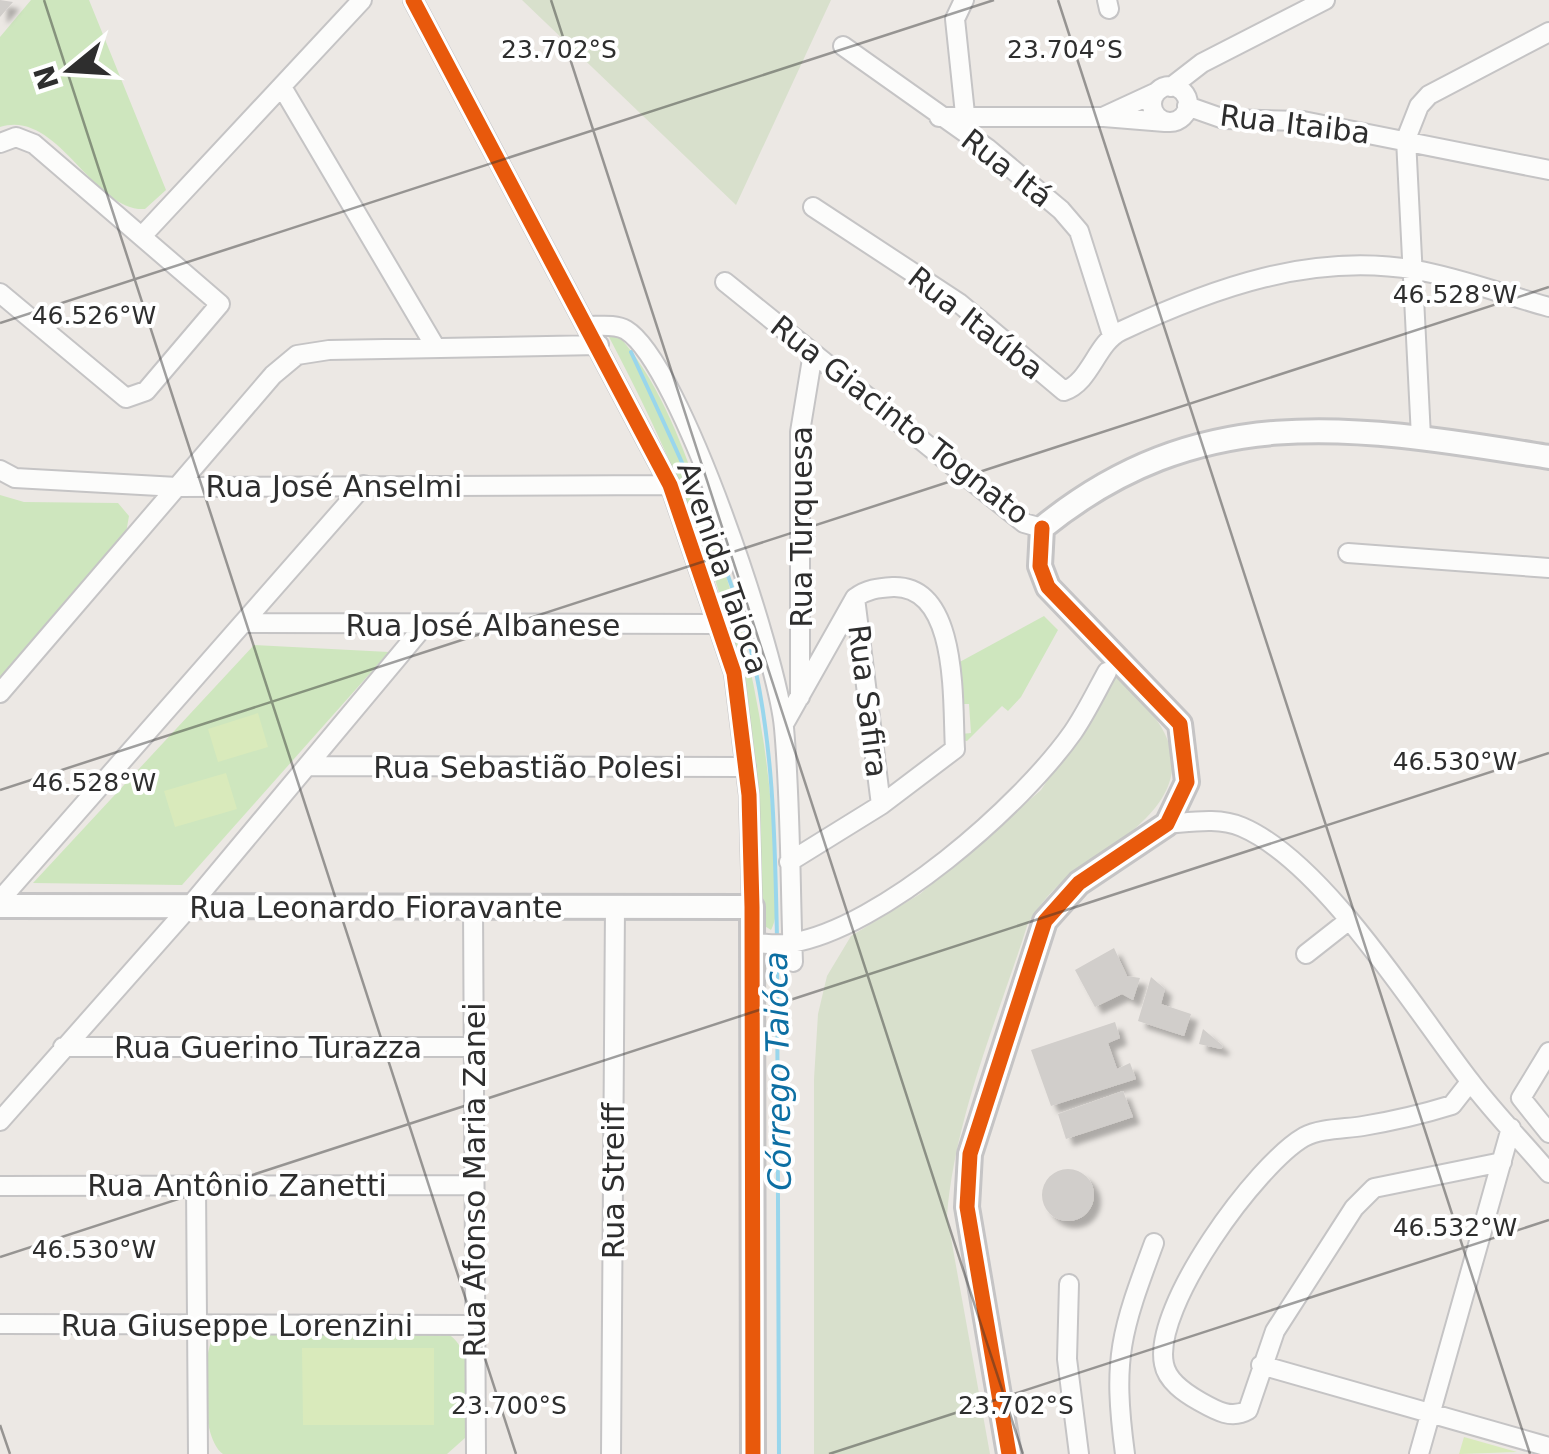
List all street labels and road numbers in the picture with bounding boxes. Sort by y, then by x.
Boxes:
street label: Rua Itaiba [1218,97,1372,151]
street label: Rua Itá [955,122,1059,214]
street label: Rua Itaúba [901,259,1051,387]
street label: Rua Giacinto Tognato [764,308,1036,532]
street label: Rua Turquesa [784,426,819,628]
street label: Avenida Taioca [670,457,776,679]
street label: Rua José Anselmi [206,469,462,504]
street label: Rua José Albanese [345,608,621,643]
street label: Rua Safira [841,623,895,779]
street label: Rua Sebastião Polesi [373,750,683,785]
street label: Rua Leonardo Fioravante [189,890,563,925]
street label: Rua Afonso Maria Zanei [457,1003,492,1357]
street label: Rua Guerino Turazza [114,1030,422,1065]
street label: Rua Streiff [596,1101,631,1259]
street label: Rua Antônio Zanetti [87,1168,387,1203]
street label: Rua Giuseppe Lorenzini [61,1308,413,1343]

